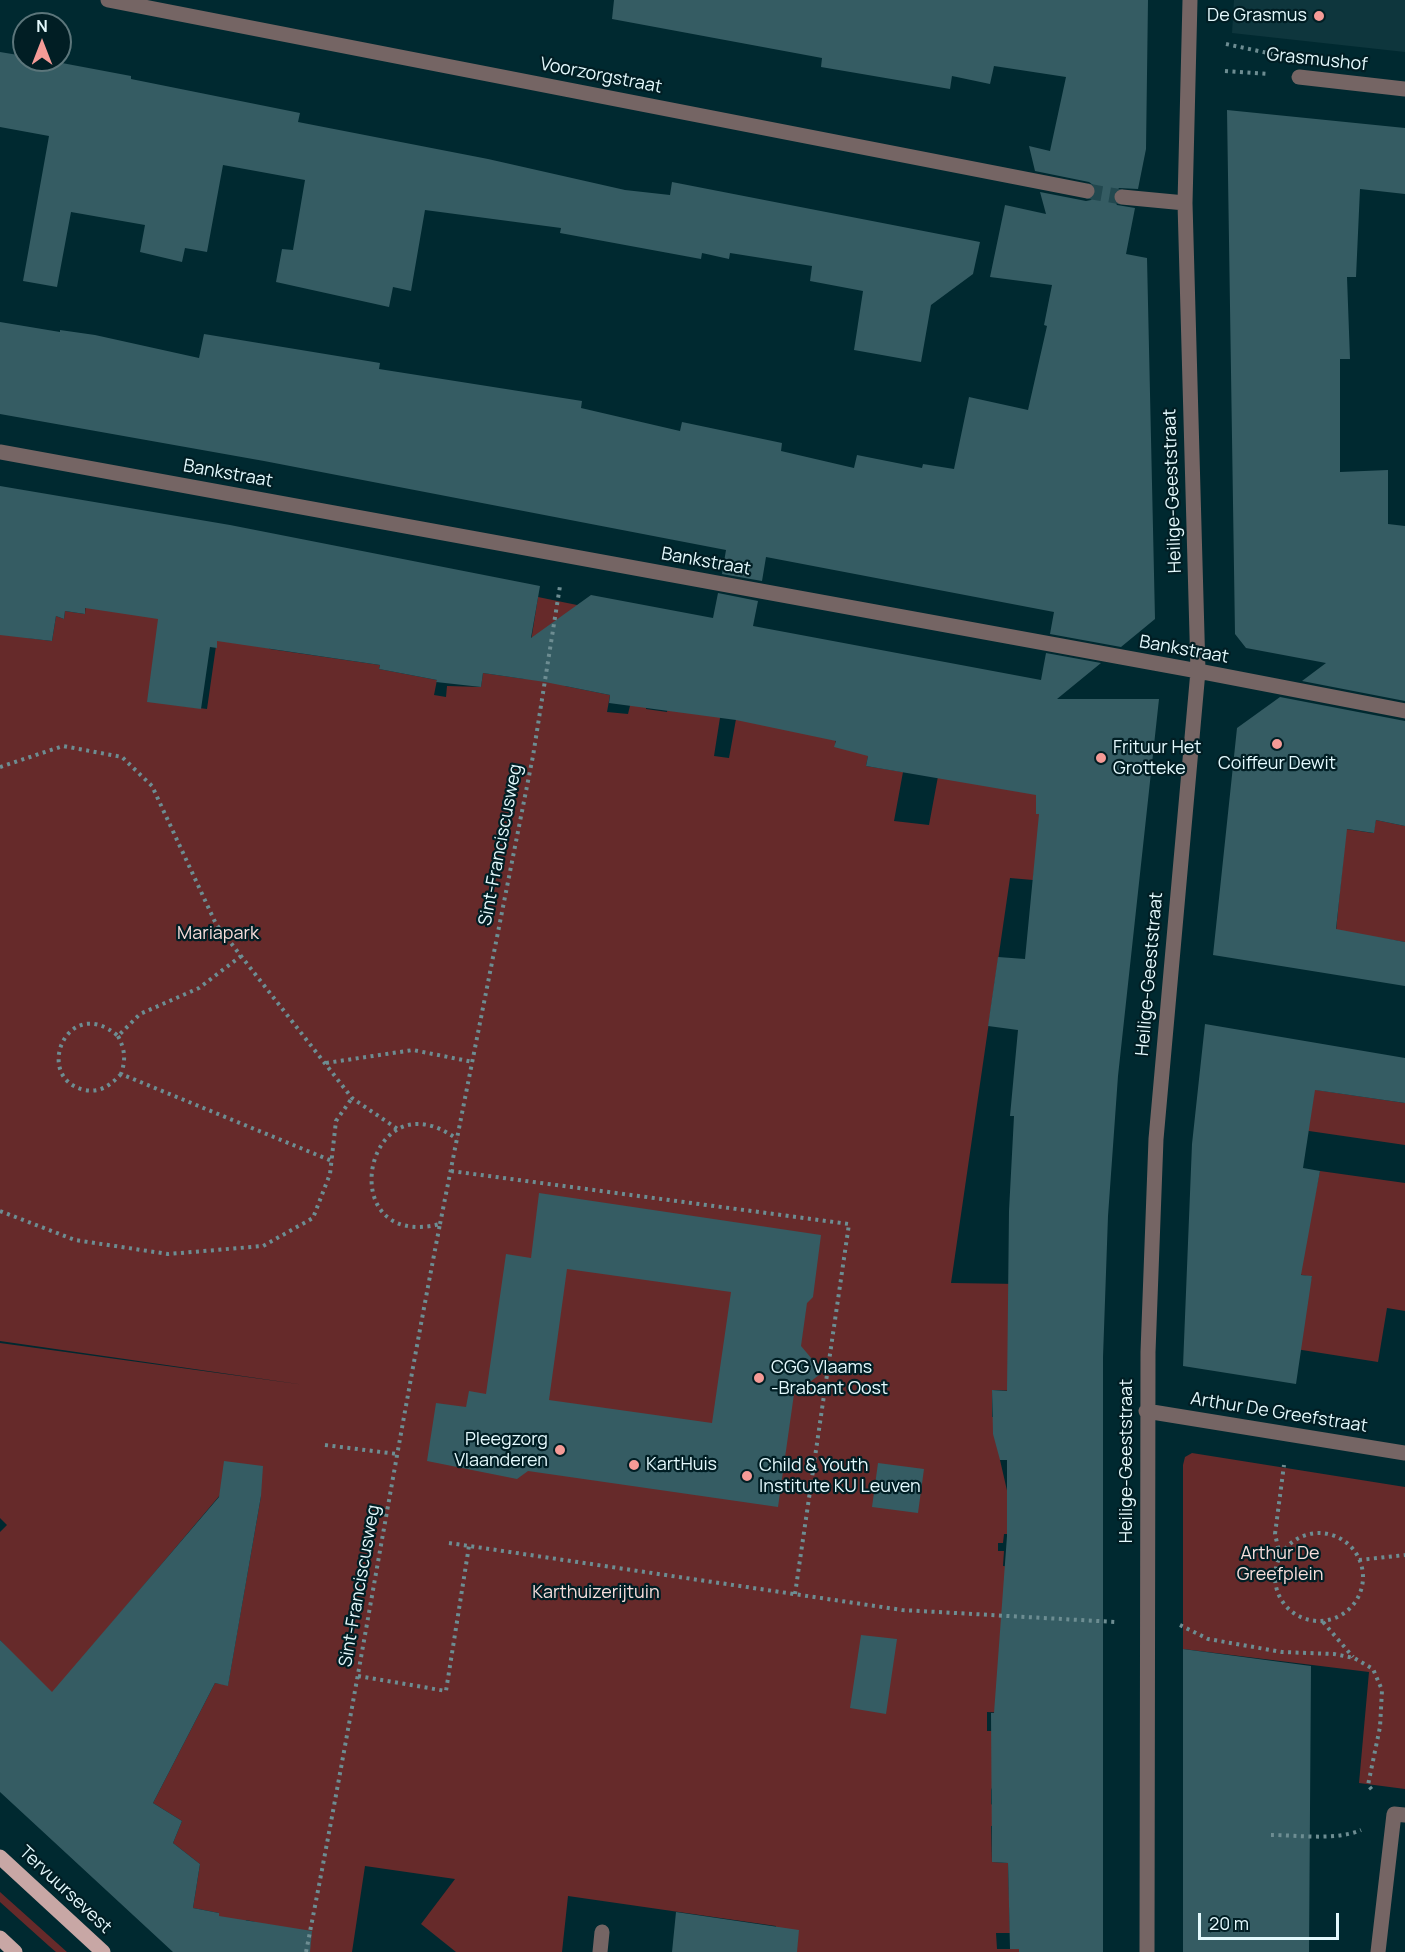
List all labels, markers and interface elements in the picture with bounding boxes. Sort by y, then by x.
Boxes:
place label: De Grasmus [1207,5,1307,27]
marker: De Grasmus [1312,9,1326,23]
north arrow [12,12,72,72]
text: N [36,15,48,37]
street label: Grasmushof [1265,44,1369,76]
street label: Voorzorgstraat [538,54,664,98]
street label: Heilige-Geeststraat [1159,408,1187,574]
street label: Bankstraat [182,456,274,492]
street label: Bankstraat [660,544,752,580]
street label: Bankstraat [1138,632,1230,668]
place label: Frituur Het Grotteke [1113,737,1201,780]
marker: Coiffeur Dewit [1270,737,1284,751]
marker: Frituur Het Grotteke [1094,751,1108,765]
place label: Coiffeur Dewit [1218,753,1336,775]
street label: Sint-Franciscusweg [475,762,527,928]
street label: Heilige-Geeststraat [1132,891,1168,1057]
park label: Mariapark [177,923,259,945]
place label: CGG Vlaams -Brabant Oost [771,1357,888,1400]
marker: CGG Vlaams -Brabant Oost [752,1371,766,1385]
street label: Heilige-Geeststraat [1116,1379,1138,1543]
street label: Arthur De Greefstraat [1189,1388,1369,1438]
place label: Pleegzorg Vlaanderen [454,1429,548,1472]
marker: Pleegzorg Vlaanderen [553,1443,567,1457]
place label: KartHuis [646,1454,717,1476]
place label: Child & Youth Institute KU Leuven [759,1455,921,1498]
marker: KartHuis [627,1458,641,1472]
marker: Child & Youth Institute KU Leuven [740,1469,754,1483]
street label: Sint-Franciscusweg [335,1503,385,1669]
park label: Arthur De Greefplein [1237,1543,1323,1586]
park label: Karthuizerijtuin [532,1582,660,1604]
street label: Tervuursevest [14,1842,116,1938]
scale bar [1201,1901,1342,1939]
text: 20 m [1209,1911,1249,1935]

